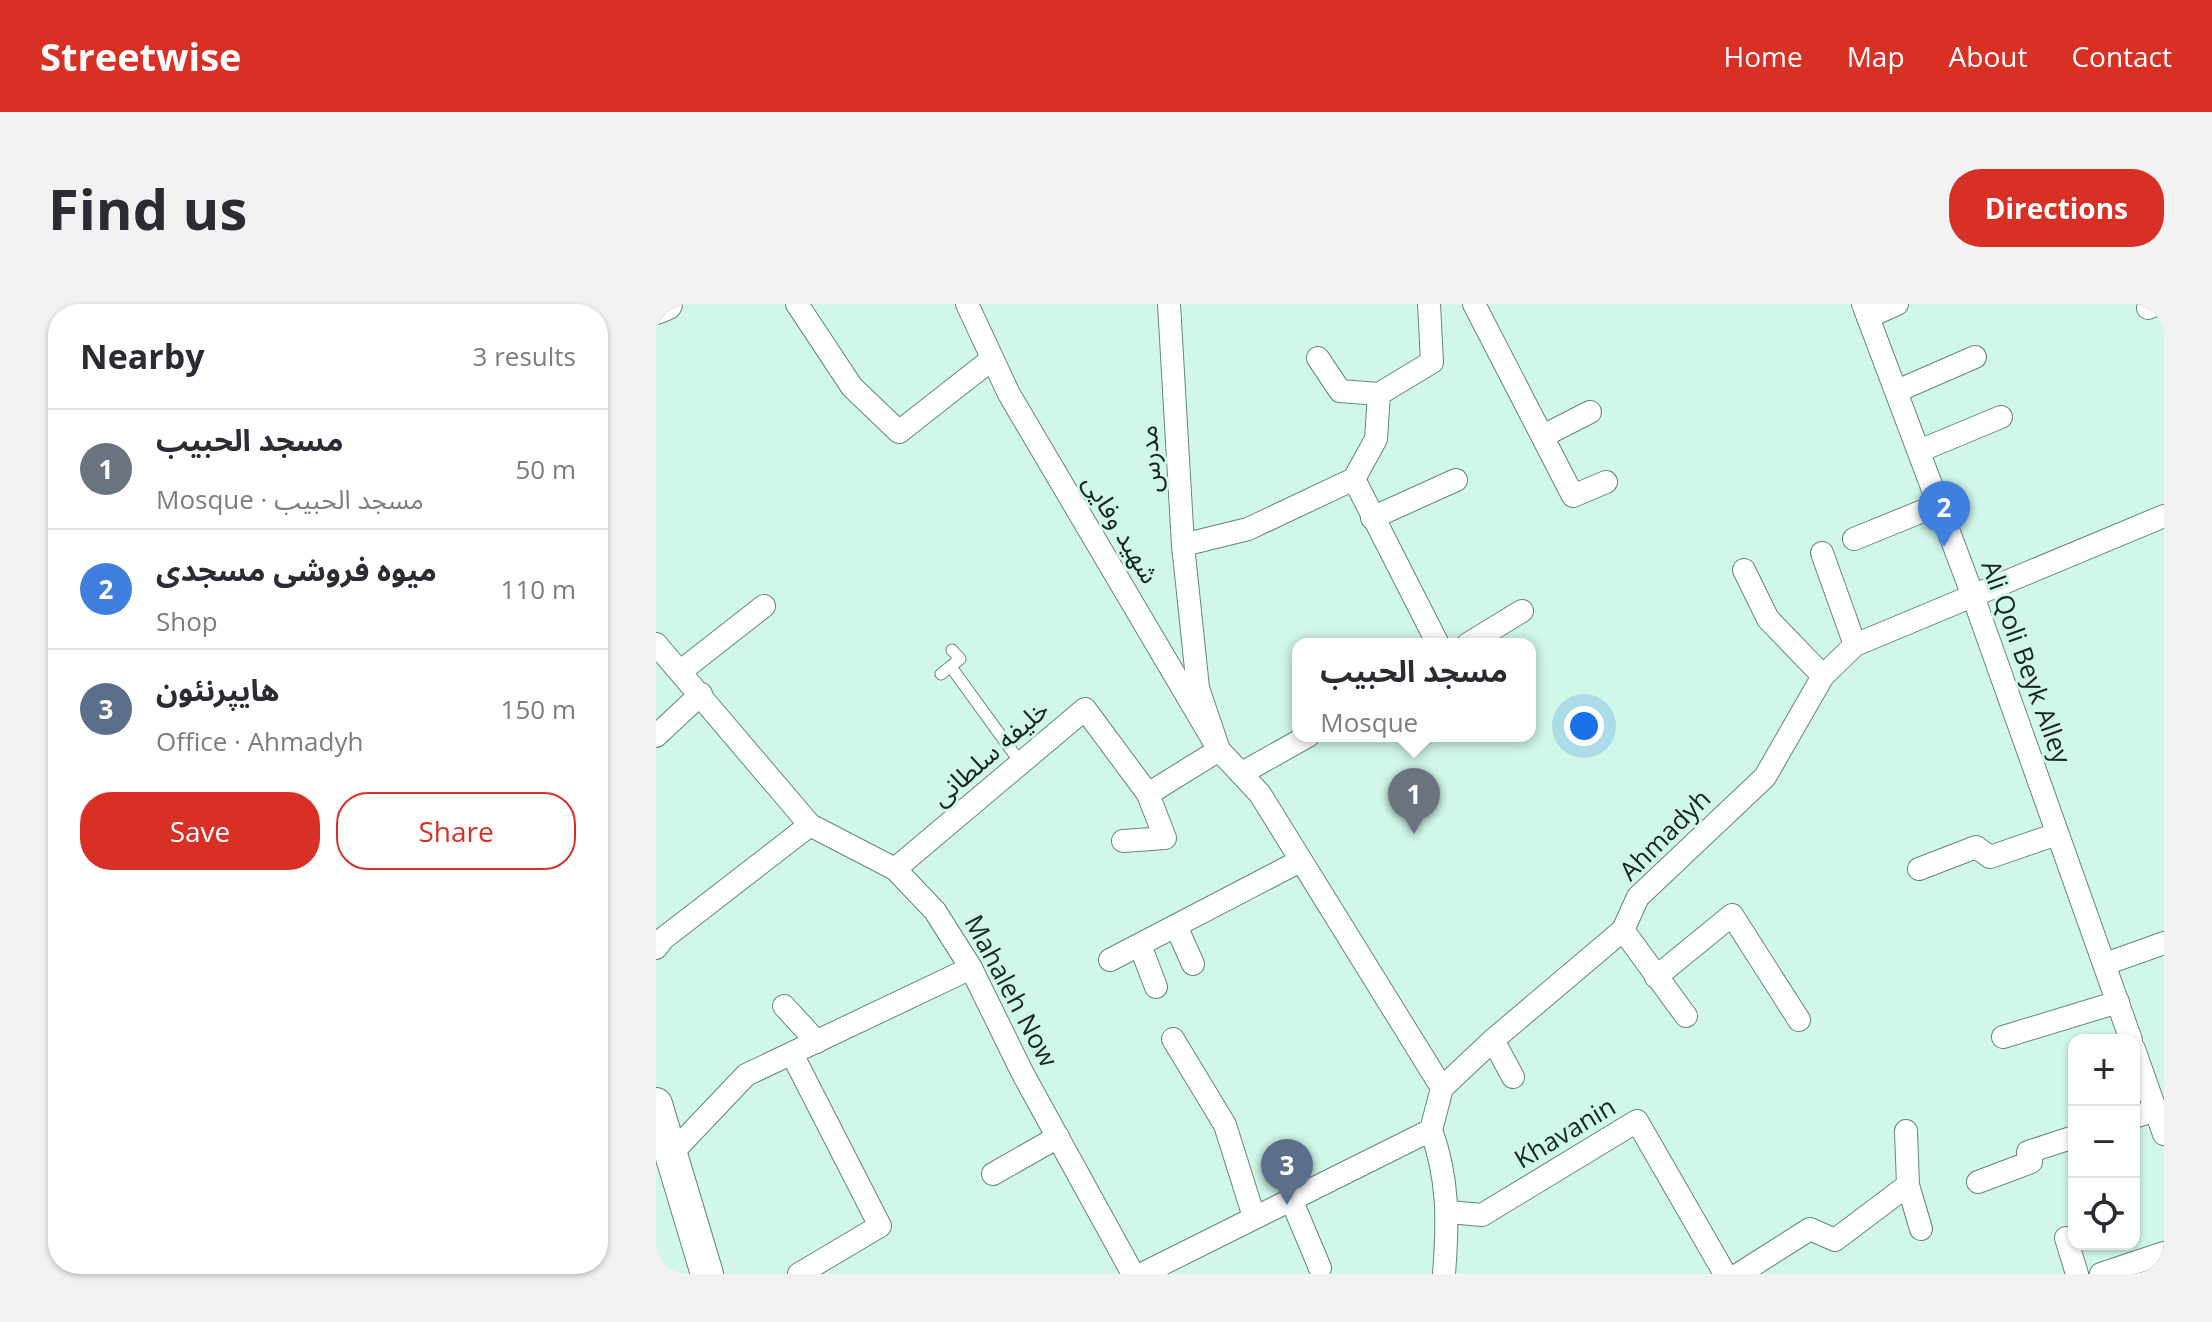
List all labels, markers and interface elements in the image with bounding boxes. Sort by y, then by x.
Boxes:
text: Streetwise [40,30,242,82]
text: Home [1724,37,1803,75]
text: Map [1847,37,1905,75]
text: About [1949,37,2027,75]
text: Contact [2071,37,2172,75]
button: Directions [1949,169,2164,247]
text: Find us [48,170,247,246]
text: Nearby [80,333,205,379]
text: 3 results [473,338,576,374]
text: مسجد الحبیب [156,419,343,460]
street label: مدرس [1129,424,1169,494]
text: 1 [99,451,113,487]
text: 50 m [515,451,576,487]
street label: شهید وفایی [1075,467,1169,590]
text: Mosque · مسجد الحبیب [156,481,424,517]
pin: 2 [1918,481,1970,547]
text: میوه فروشی مسجدی [156,549,437,590]
street label: Ali Qoli Beyk Alley [1973,555,2081,769]
text: 2 [99,571,113,607]
text: 110 m [501,571,576,607]
text: Shop [156,603,218,639]
popup [1292,638,1536,742]
text: مسجد الحبیب [1320,650,1508,691]
text: هایپرنئون [156,669,279,710]
text: 3 [99,691,113,727]
text: 150 m [501,691,576,727]
street label: خلیفه سلطانی [923,691,1056,814]
text: Mosque [1320,704,1418,740]
your location [1564,706,1604,746]
text: Office · Ahmadyh [156,723,363,759]
pin: 1 [1388,768,1440,834]
street label: Ahmadyh [1611,781,1718,888]
button: Save [80,792,320,870]
button: Share [336,792,576,870]
street label: Mahaleh Now [957,908,1067,1073]
map controls [2068,1034,2140,1250]
button: + [2068,1034,2140,1106]
street label: Khavanin [1507,1088,1622,1176]
button: − [2068,1106,2140,1178]
pin: 3 [1261,1139,1313,1205]
button: locate [2068,1178,2140,1250]

